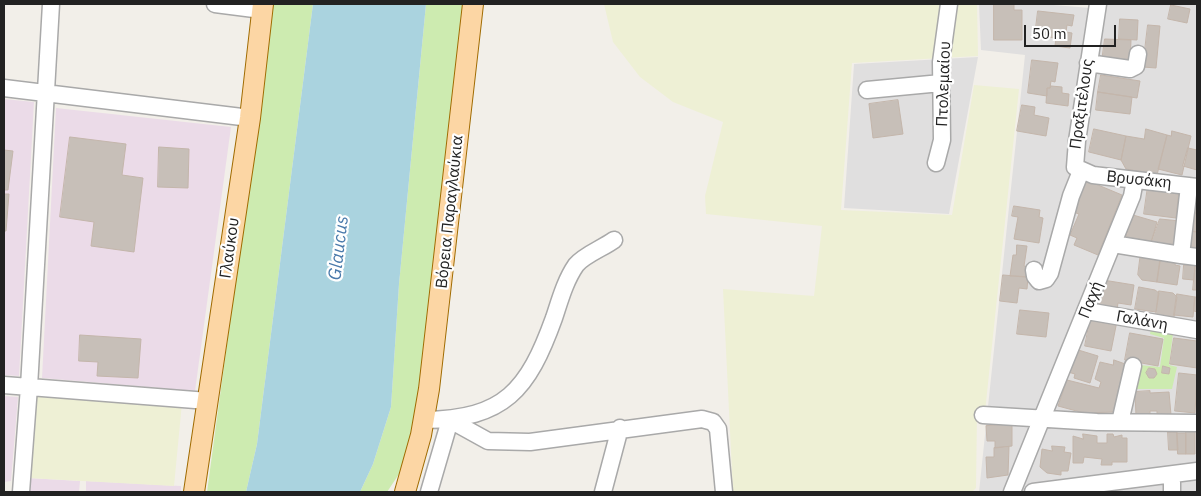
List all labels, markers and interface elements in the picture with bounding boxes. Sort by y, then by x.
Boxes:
scale bar [1026,15,1118,47]
text: 50 m [1032,24,1067,43]
street label: Πτολεμαίου [933,41,955,127]
street label: Πραξιτέλους [1066,58,1098,150]
street label: Βόρεια Παραγλαύκια [432,134,468,290]
street label: Βρυσάκη [1105,167,1173,193]
water label: Glaucus [324,215,354,281]
street label: Γλαύκου [216,216,244,280]
street label: Παχή [1075,279,1107,321]
street label: Γαλάνη [1115,307,1169,335]

